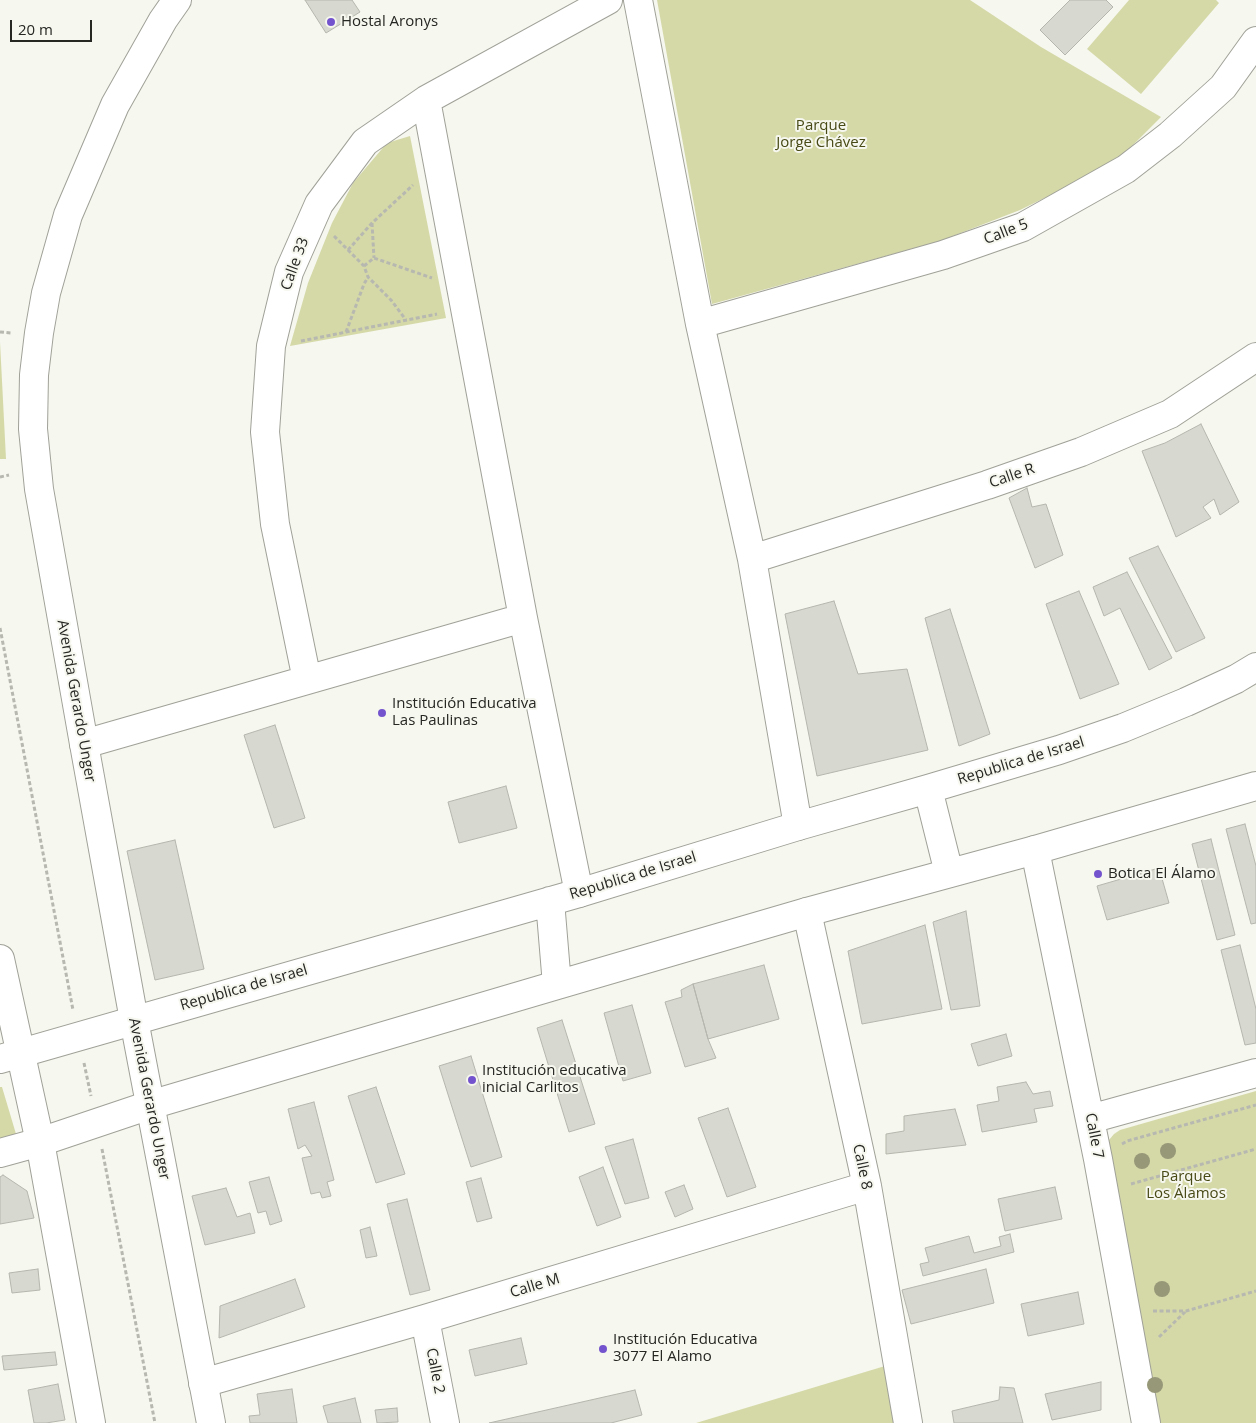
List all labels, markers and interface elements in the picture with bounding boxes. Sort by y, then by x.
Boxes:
scale bar [12,10,95,42]
place label: Hostal Aronys [341,13,438,31]
marker: Hostal Aronys [325,16,337,28]
text: 20 m [18,19,53,39]
park label: Parque Jorge Chávez [776,117,866,152]
street label: Calle 5 [981,215,1031,249]
street label: Calle 33 [277,235,313,293]
street label: Calle R [987,460,1037,492]
street label: Avenida Gerardo Unger [53,618,99,784]
place label: Institución Educativa Las Paulinas [392,695,536,730]
marker: Institución Educativa Las Paulinas [376,707,388,719]
street label: Republica de Israel [955,733,1087,789]
street label: Republica de Israel [567,848,699,904]
place label: Botica El Álamo [1108,865,1216,883]
marker: Botica El Álamo [1092,868,1104,880]
street label: Republica de Israel [178,961,310,1015]
street label: Avenida Gerardo Unger [124,1016,174,1182]
place label: Institución educativa inicial Carlitos [482,1062,627,1097]
marker: Institución educativa inicial Carlitos [466,1074,478,1086]
street label: Calle 7 [1081,1112,1107,1160]
street label: Calle 8 [848,1143,876,1191]
park label: Parque Los Álamos [1146,1168,1226,1203]
street label: Calle M [508,1270,562,1302]
place label: Institución Educativa 3077 El Alamo [613,1331,757,1366]
marker: Institución Educativa 3077 El Alamo [597,1343,609,1355]
street label: Calle 2 [422,1347,448,1395]

